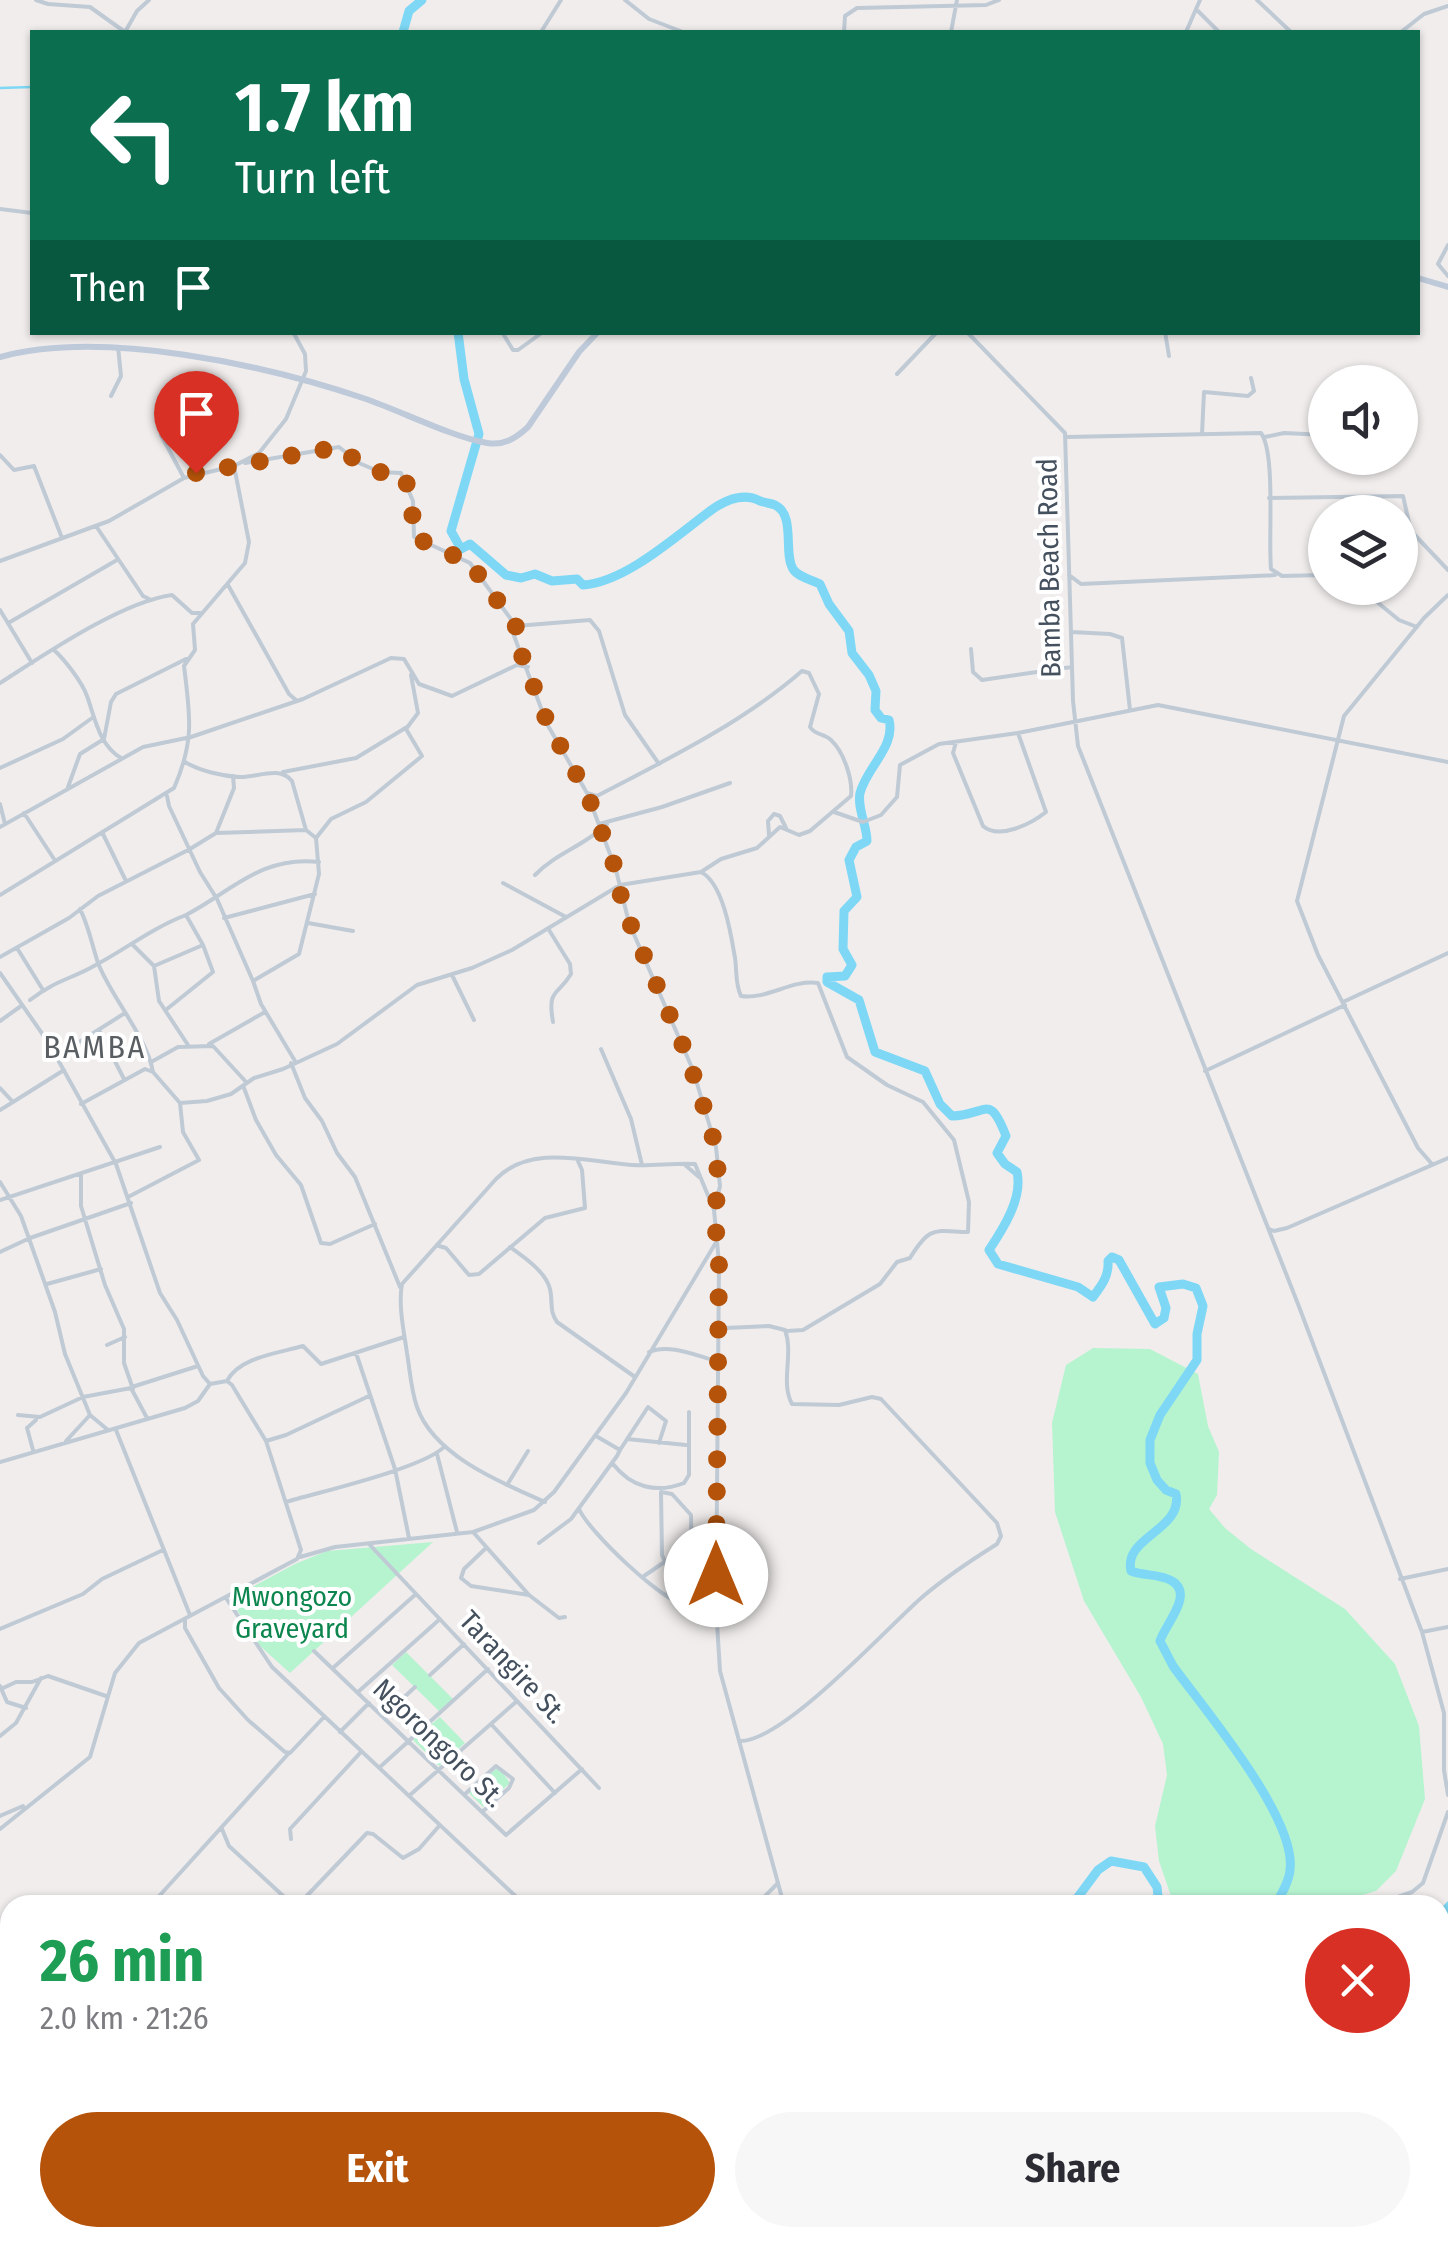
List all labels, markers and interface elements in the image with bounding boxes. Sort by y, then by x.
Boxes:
text: 1.7 km [235,66,414,150]
icon: left [70,70,200,200]
text: Turn left [235,151,390,205]
icon: arrive [166,260,221,315]
text: Then [70,265,146,311]
map controls [1308,365,1418,605]
button: sound [1308,365,1418,475]
pin [154,371,239,474]
icon: arrive [169,386,224,441]
street label: Bamba Beach Road [1031,458,1067,678]
button: layers [1308,495,1418,605]
district label: BAMBA [43,1028,147,1066]
position arrow [664,1523,768,1627]
park label: Mwongozo Graveyard [232,1580,352,1645]
street label: Tarangire St. [453,1604,573,1730]
street label: Ngorongoro St. [366,1672,512,1814]
text: 26 min [40,1925,204,1997]
button: close [1305,1928,1410,2033]
text: 2.0 km · 21:26 [40,1999,209,2037]
button: Exit [40,2112,715,2227]
button: Share [735,2112,1410,2227]

